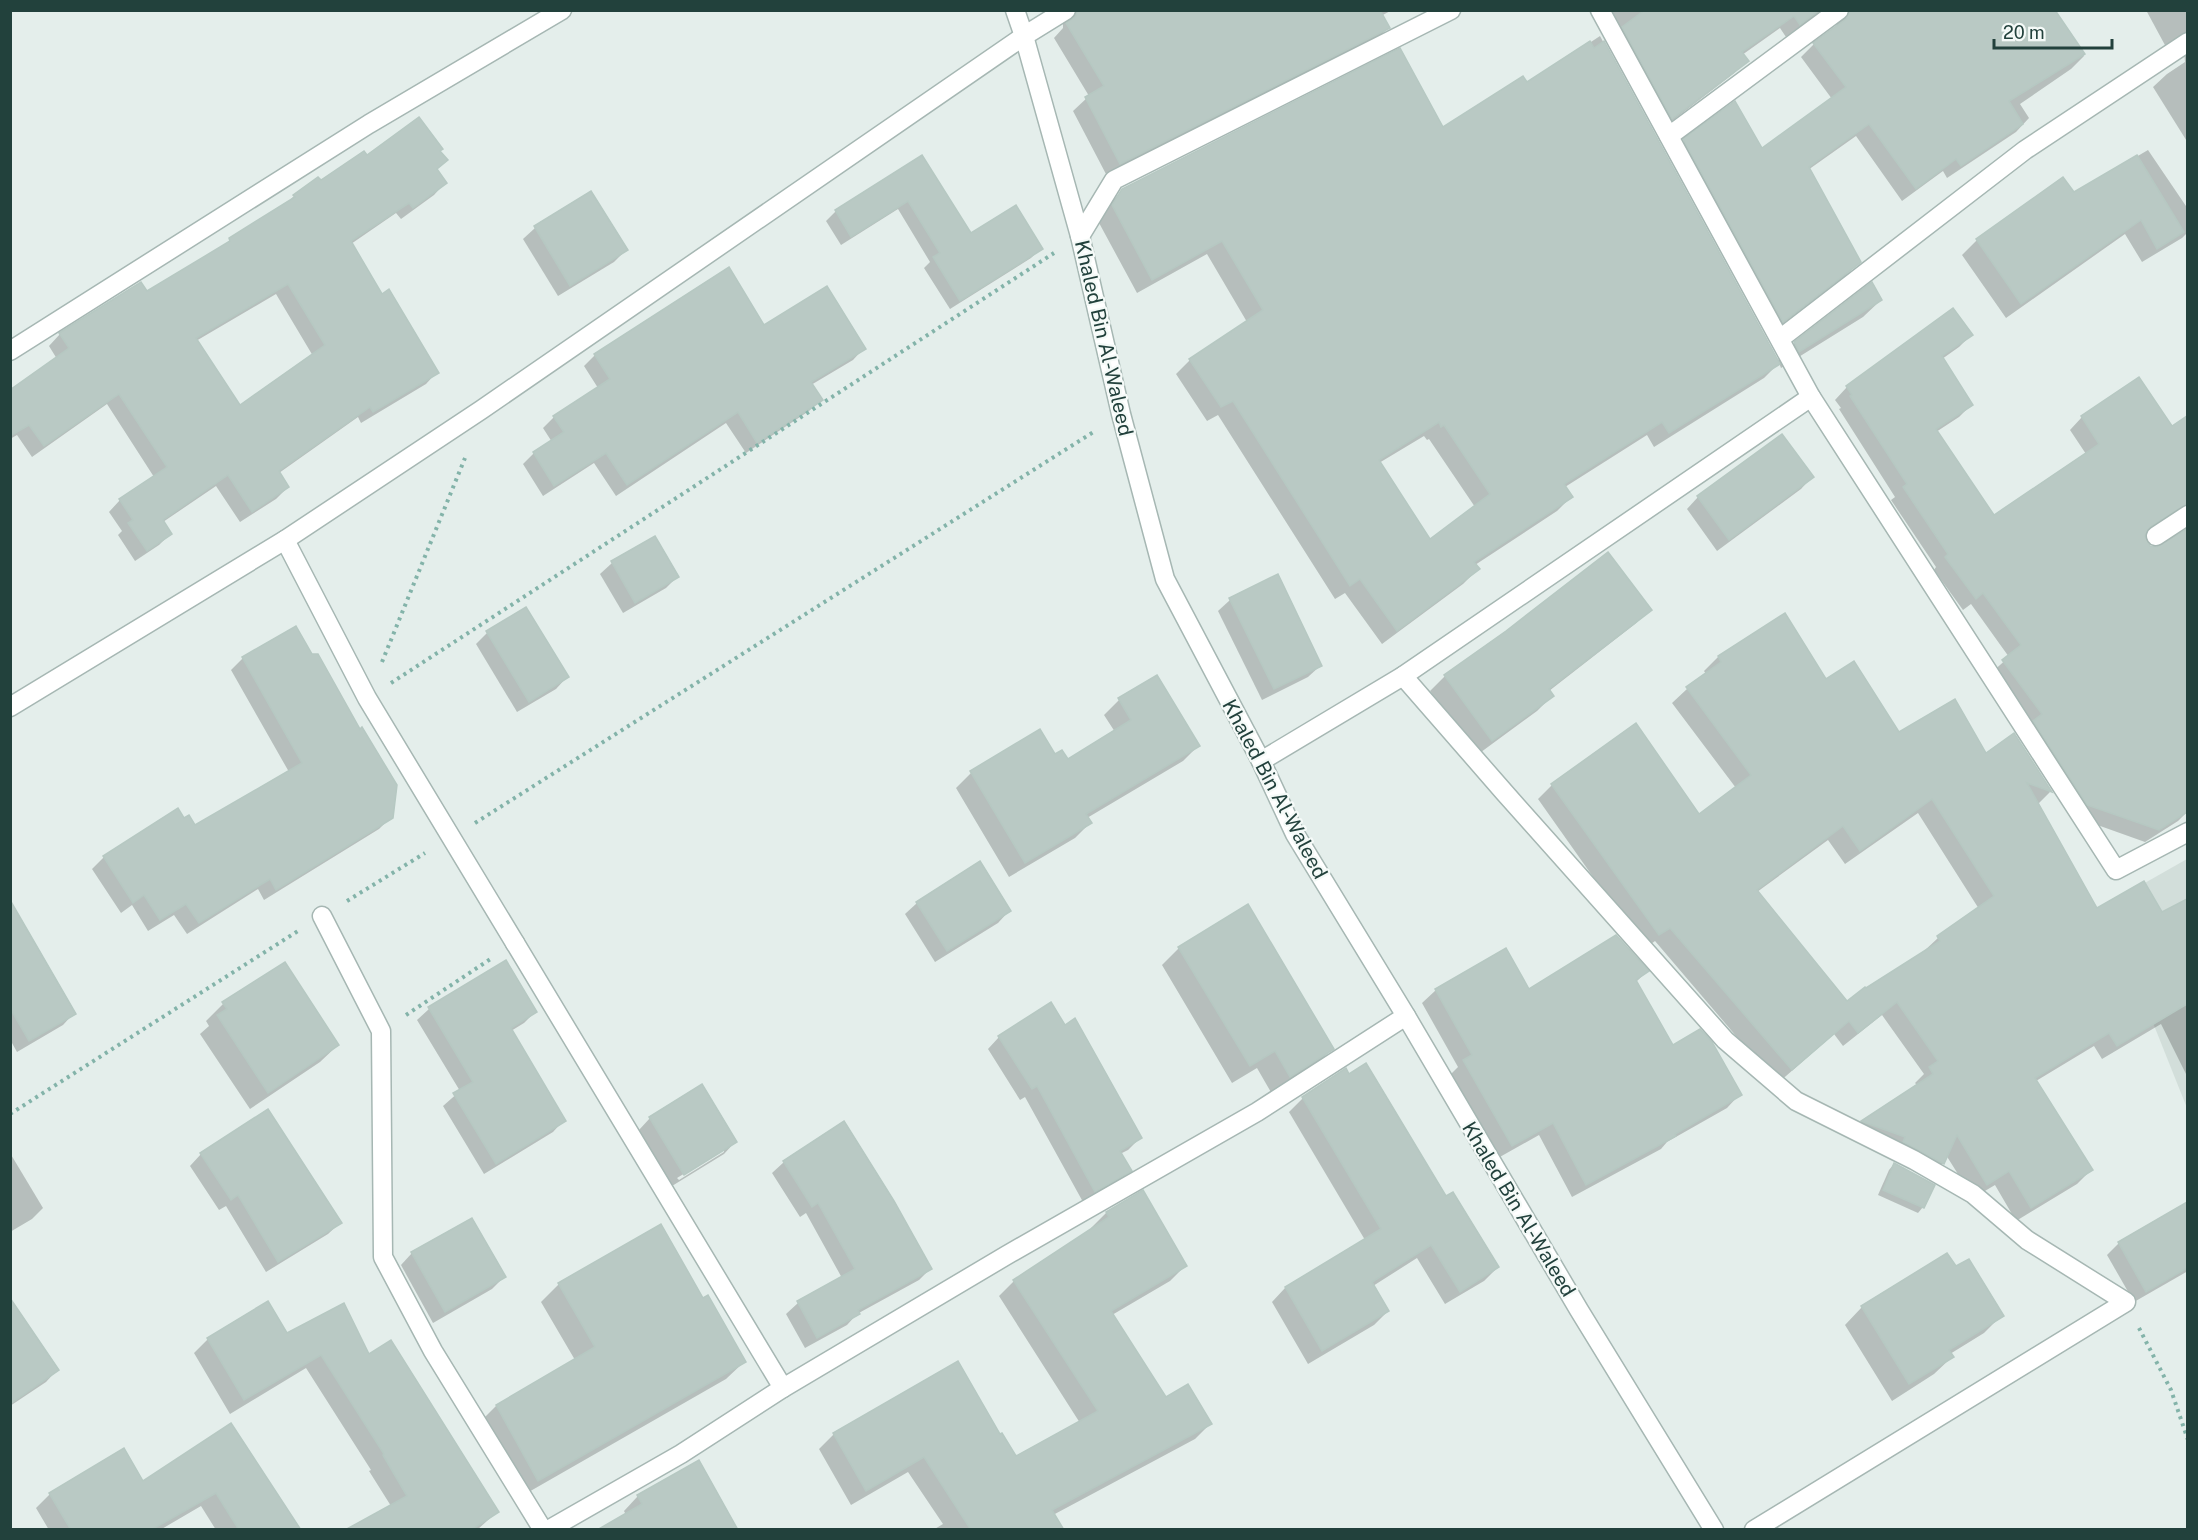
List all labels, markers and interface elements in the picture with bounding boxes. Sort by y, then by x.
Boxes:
scale bar [1994,12,2112,50]
text: 20 m [2003,22,2045,43]
street label: Khaled Bin Al-Waleed [1070,238,1138,438]
street label: Khaled Bin Al-Waleed [1217,695,1333,883]
street label: Khaled Bin Al-Waleed [1457,1117,1581,1301]

